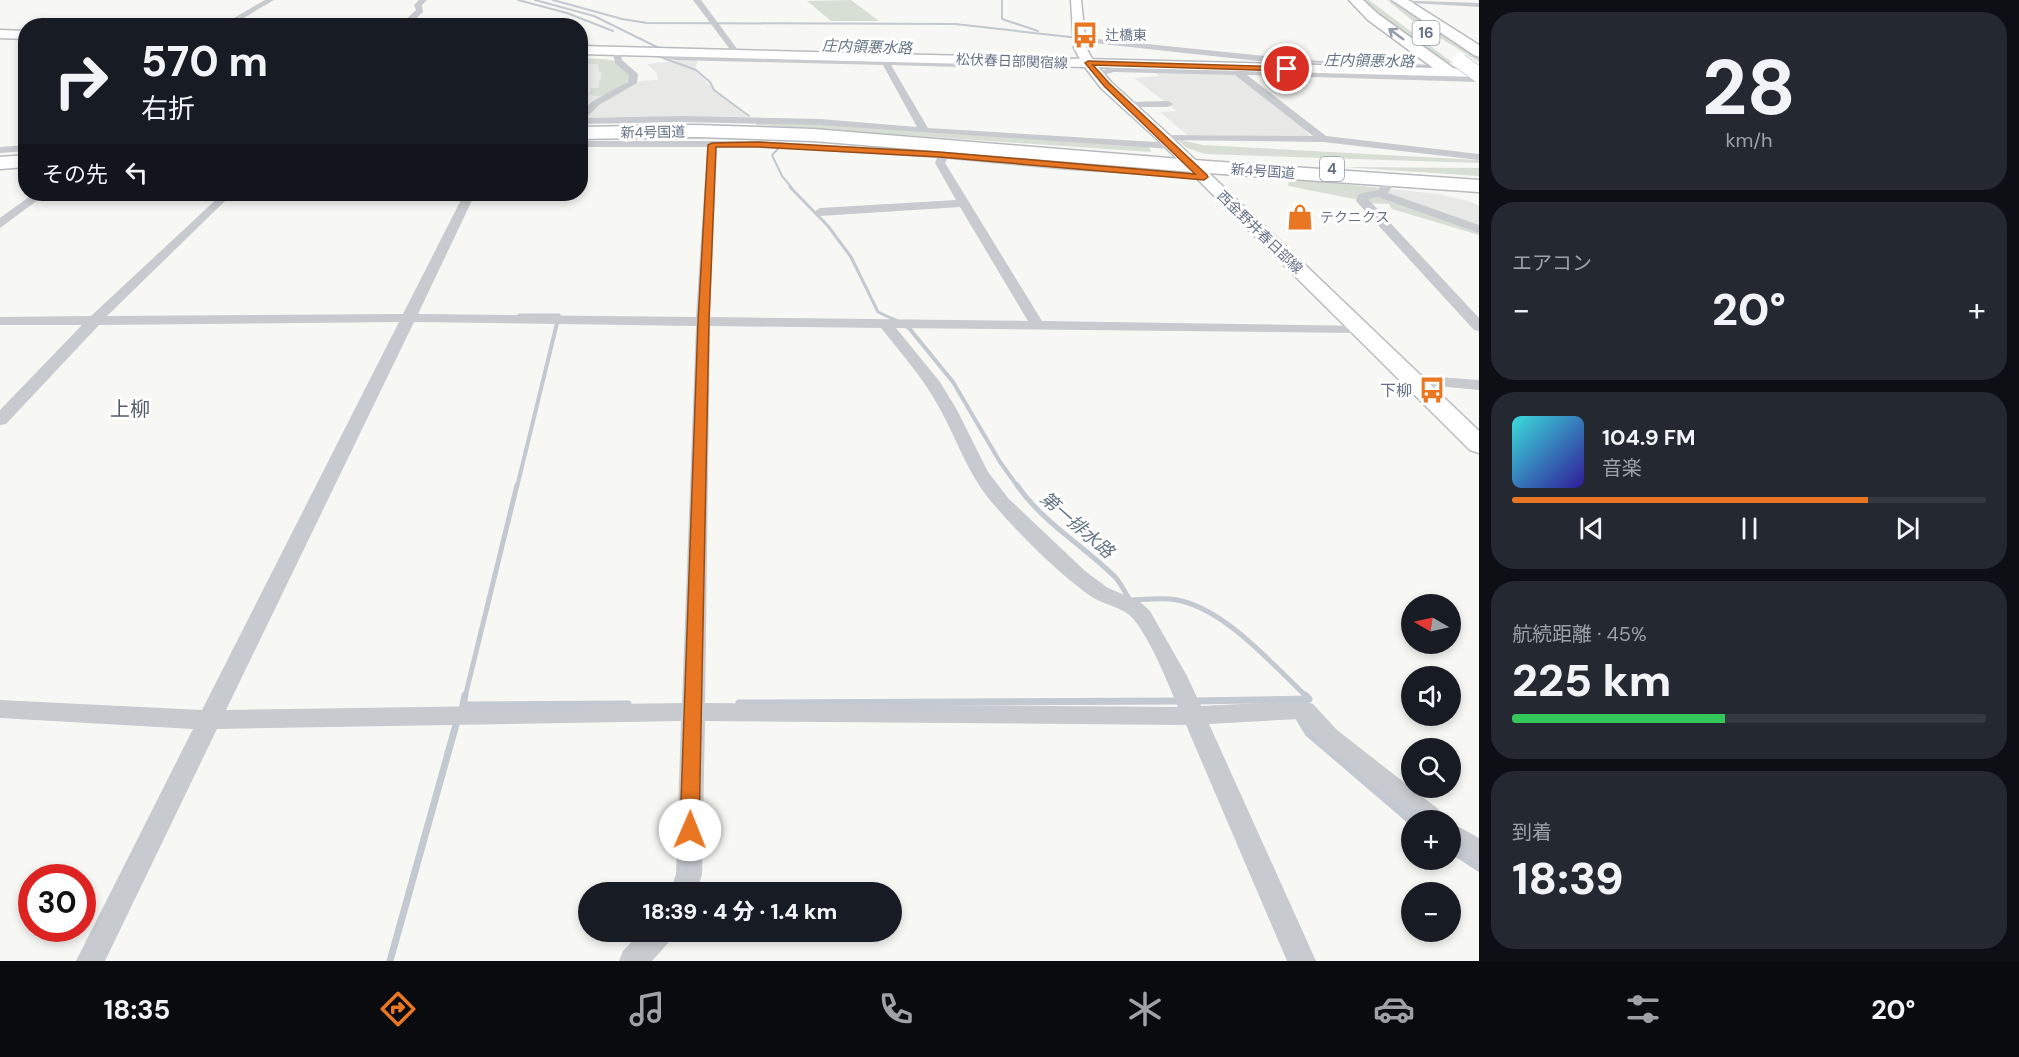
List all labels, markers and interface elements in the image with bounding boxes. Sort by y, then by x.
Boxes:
bus stop icon: 辻橋東 [1070,20,1100,50]
road number: 16 [1412,21,1440,45]
place label: 辻橋東 [1105,26,1147,44]
one-way arrow [1389,27,1405,40]
text: 570 m [141,34,268,89]
water label: 庄内領悪水路 [822,35,914,59]
text: 28 [1702,37,1796,138]
icon: right [42,42,120,120]
pin [1261,43,1312,94]
street label: 松伏春日部関宿線 [956,50,1068,72]
water label: 庄内領悪水路 [1324,50,1416,72]
icon: arrive [1270,52,1303,85]
text: 右折 [141,91,195,126]
street label: 新4号国道 [621,122,685,142]
text: km/h [1725,127,1773,153]
icon: left [120,156,153,189]
road number: 4 [1320,157,1344,181]
text: その先 [42,160,108,189]
street label: 新4号国道 [1230,160,1296,182]
street label: 西金野井春日部線 [1213,187,1307,277]
shop icon: テクニクス [1285,202,1315,232]
place label: テクニクス [1320,208,1390,226]
text: エアコン [1512,250,1592,276]
text: 20° [1712,280,1786,339]
text: − [1512,288,1530,331]
text: + [1968,288,1986,331]
bus stop icon: 下柳 [1417,375,1447,405]
place label: 下柳 [1380,380,1412,401]
district label: 上柳 [110,396,150,422]
text: 104.9 FM [1602,423,1696,452]
text: 音楽 [1602,455,1642,481]
water label: 第一排水路 [1035,486,1120,565]
icon: previous [1575,512,1608,545]
icon: pause [1733,512,1766,545]
icon: next [1891,512,1924,545]
north arrow [1401,594,1461,654]
map controls [1401,594,1461,942]
text: 航続距離 · 45% [1512,621,1647,647]
text: 225 km [1512,651,1671,710]
button: sound [1401,666,1461,726]
button: search [1401,738,1461,798]
position arrow [658,798,722,862]
button: + [1401,810,1461,870]
text: 到着 [1512,819,1552,845]
text: 18:39 [1512,849,1624,908]
speed limit sign: 30 [18,864,96,942]
button: − [1401,882,1461,942]
text: 18:39 · 4 分 · 1.4 km [643,897,837,926]
icon: directions [377,988,419,1030]
icon: music [626,988,668,1030]
icon: phone [875,988,917,1030]
icon: climate [1124,988,1166,1030]
icon: car [1373,988,1415,1030]
icon: filters [1622,988,1664,1030]
text: 18:35 [103,992,170,1027]
text: 20° [1871,992,1915,1027]

